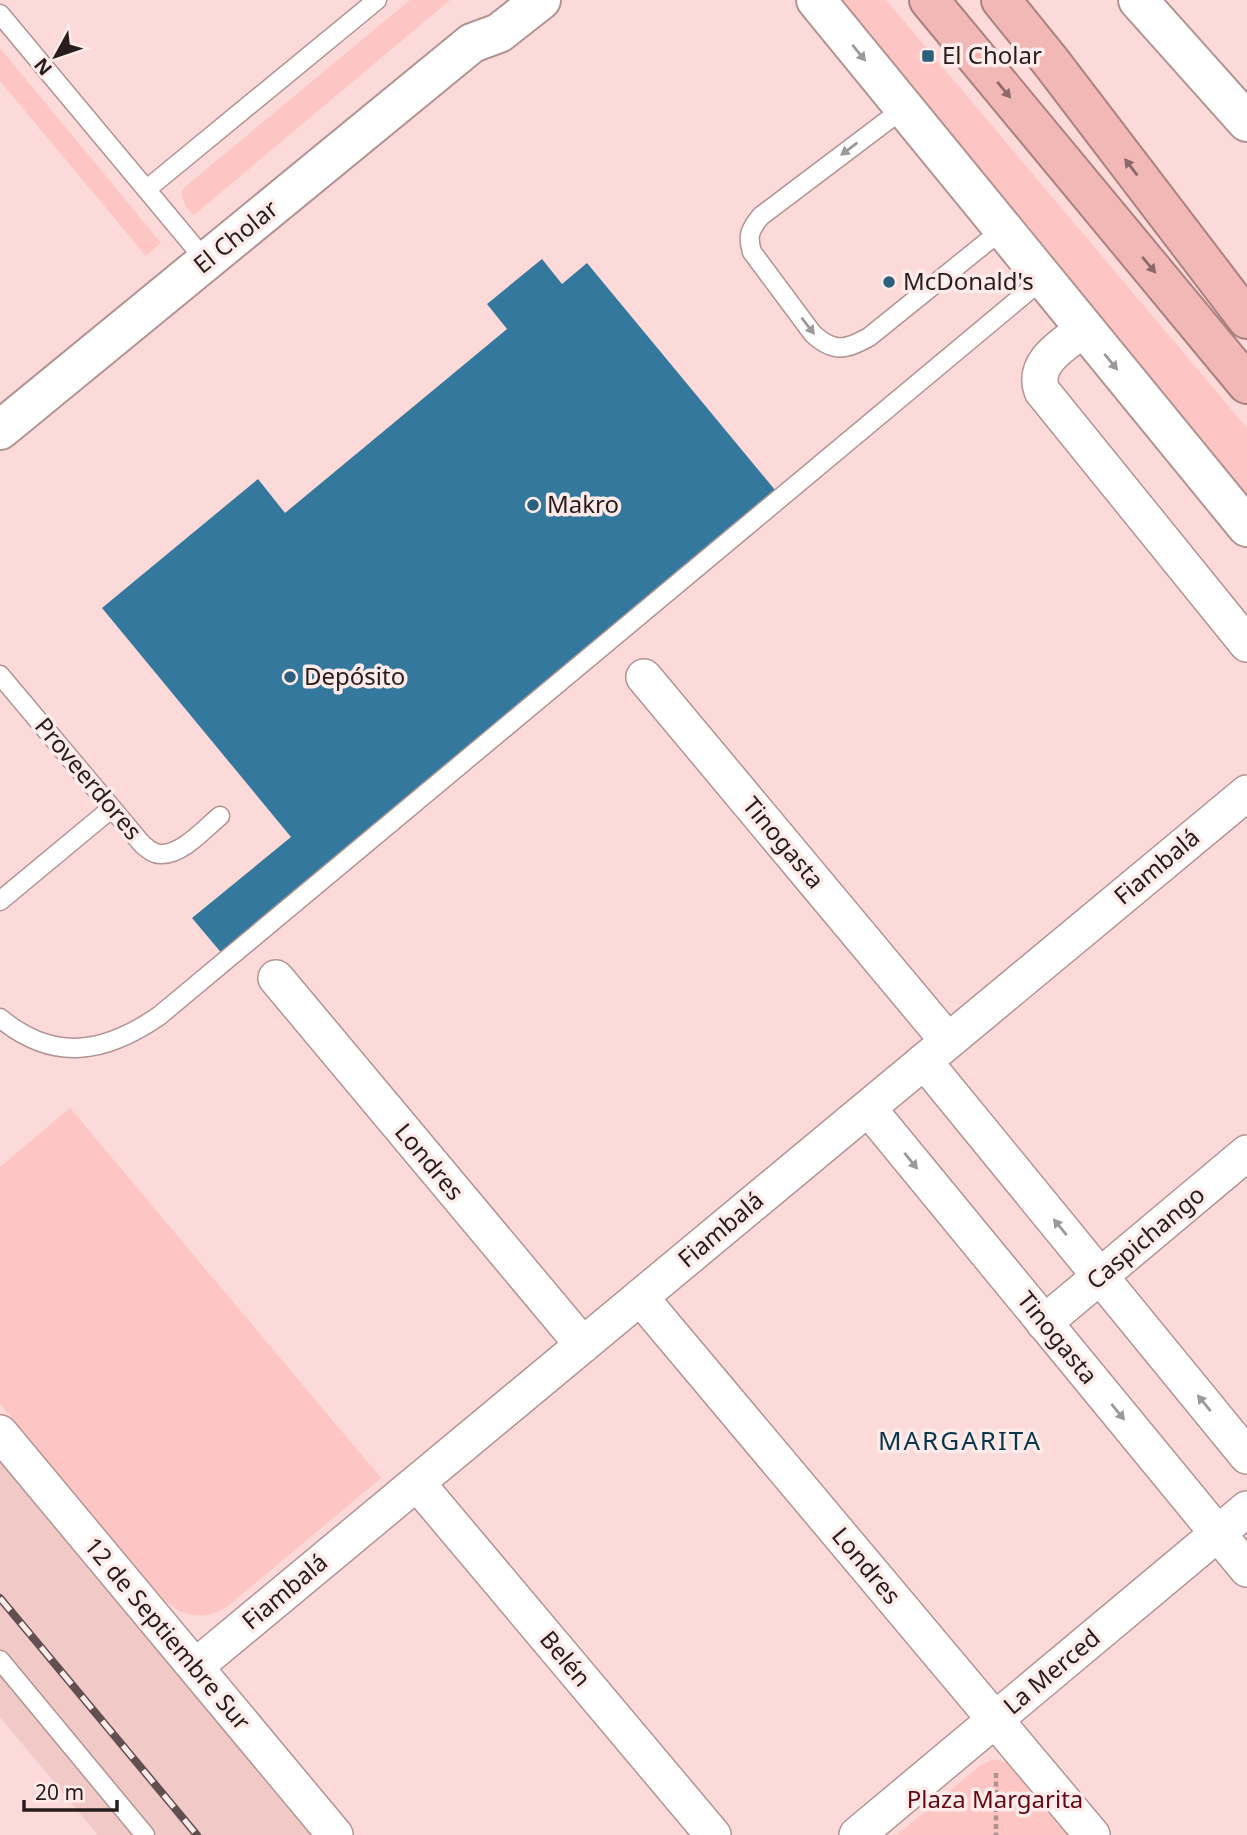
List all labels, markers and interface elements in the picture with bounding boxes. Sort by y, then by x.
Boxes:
north arrow [21,21,91,91]
place label: El Cholar [942,38,1042,71]
one-way arrow [851,44,866,61]
marker: El Cholar [920,48,936,64]
text: N [28,53,58,81]
one-way arrow [996,82,1011,99]
one-way arrow [841,141,859,156]
one-way arrow [1125,158,1139,176]
street label: El Cholar [186,192,284,280]
one-way arrow [1141,257,1156,274]
place label: McDonald's [903,264,1034,297]
marker: McDonald's [881,274,897,290]
one-way arrow [800,317,814,335]
one-way arrow [1104,352,1119,370]
place label: Makro [547,487,619,520]
marker: Makro [525,497,541,513]
place label: Depósito [304,659,405,692]
marker: Depósito [282,669,298,685]
street label: Proveerdores [28,710,150,846]
street label: Tinogasta [736,789,832,895]
street label: Fiambalá [1106,820,1206,911]
street label: Londres [388,1116,472,1207]
one-way arrow [903,1152,918,1169]
street label: Caspichango [1079,1178,1211,1296]
street label: Fiambalá [670,1183,770,1274]
one-way arrow [1053,1218,1068,1235]
street label: Tinogasta [1010,1284,1106,1390]
one-way arrow [1197,1394,1212,1411]
one-way arrow [1110,1404,1125,1421]
district label: MARGARITA [878,1422,1042,1458]
street label: Londres [825,1520,909,1611]
street label: 12 de Septiembre Sur [78,1530,259,1737]
street label: Fiambalá [234,1545,334,1636]
street label: La Merced [996,1621,1106,1721]
street label: Belén [533,1623,599,1693]
scale bar [24,1769,117,1813]
text: 20 m [35,1778,84,1806]
park label: Plaza Margarita [907,1782,1083,1815]

